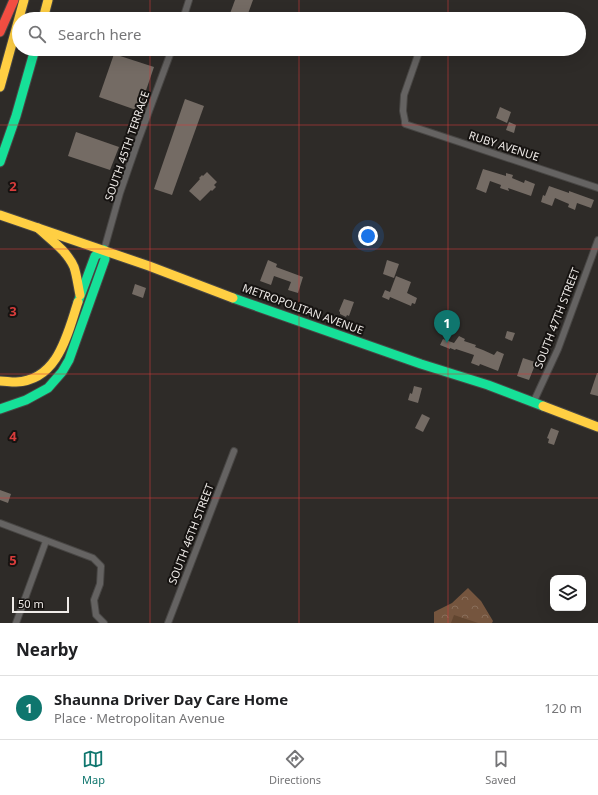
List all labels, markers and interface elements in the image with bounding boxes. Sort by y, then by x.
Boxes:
search box [12,12,586,56]
icon: search [26,23,48,45]
text: Search here [58,24,141,44]
street label: SOUTH 45TH TERRACE [101,89,152,203]
street label: RUBY AVENUE [467,127,541,164]
text: 2 [9,177,17,195]
your location [358,226,378,246]
street label: SOUTH 47TH STREET [530,265,583,370]
street label: METROPOLITAN AVENUE [241,280,366,337]
text: 3 [9,302,17,320]
pin: 1 [434,310,460,343]
text: 4 [9,427,17,445]
street label: SOUTH 46TH STREET [164,481,217,586]
text: 5 [9,551,17,569]
map controls [550,575,586,611]
button: layers [550,575,586,611]
scale bar [12,595,69,614]
text: 50 m [18,596,44,611]
text: Nearby [16,638,78,661]
text: Shaunna Driver Day Care Home [54,689,288,709]
text: 1 [25,699,33,717]
text: 120 m [544,699,582,717]
text: Place · Metropolitan Avenue [54,709,225,727]
tab: Map [82,748,105,787]
tab: Directions [269,748,321,787]
tab: Saved [485,748,516,787]

